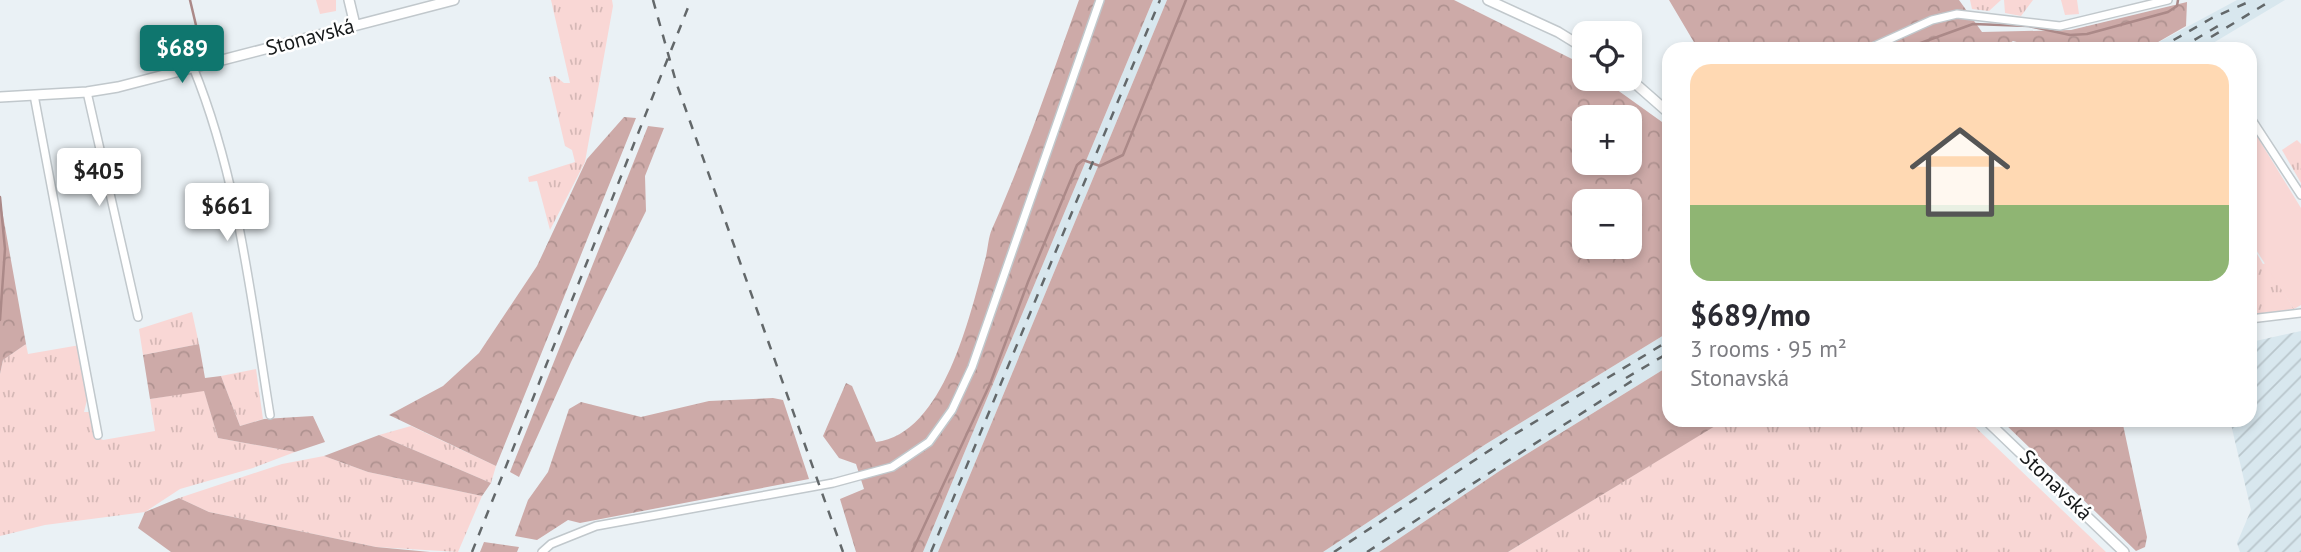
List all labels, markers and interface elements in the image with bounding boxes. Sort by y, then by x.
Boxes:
street label: Stonavská [263,12,357,61]
map controls [1572,21,1642,259]
button: locate [1572,21,1642,91]
pin: $689 [141,25,223,85]
text: $689 [156,33,208,62]
button: + [1572,105,1642,175]
icon: home [1897,109,2023,235]
pin: $405 [58,148,140,208]
text: $405 [73,156,125,185]
pin: $661 [186,184,268,243]
button: − [1572,189,1642,259]
text: $661 [201,191,253,220]
text: $689/mo [1690,295,1811,334]
text: 3 rooms · 95 m² [1690,334,1847,363]
text: Stonavská [1690,363,1789,392]
street label: Stonavská [2014,443,2098,526]

